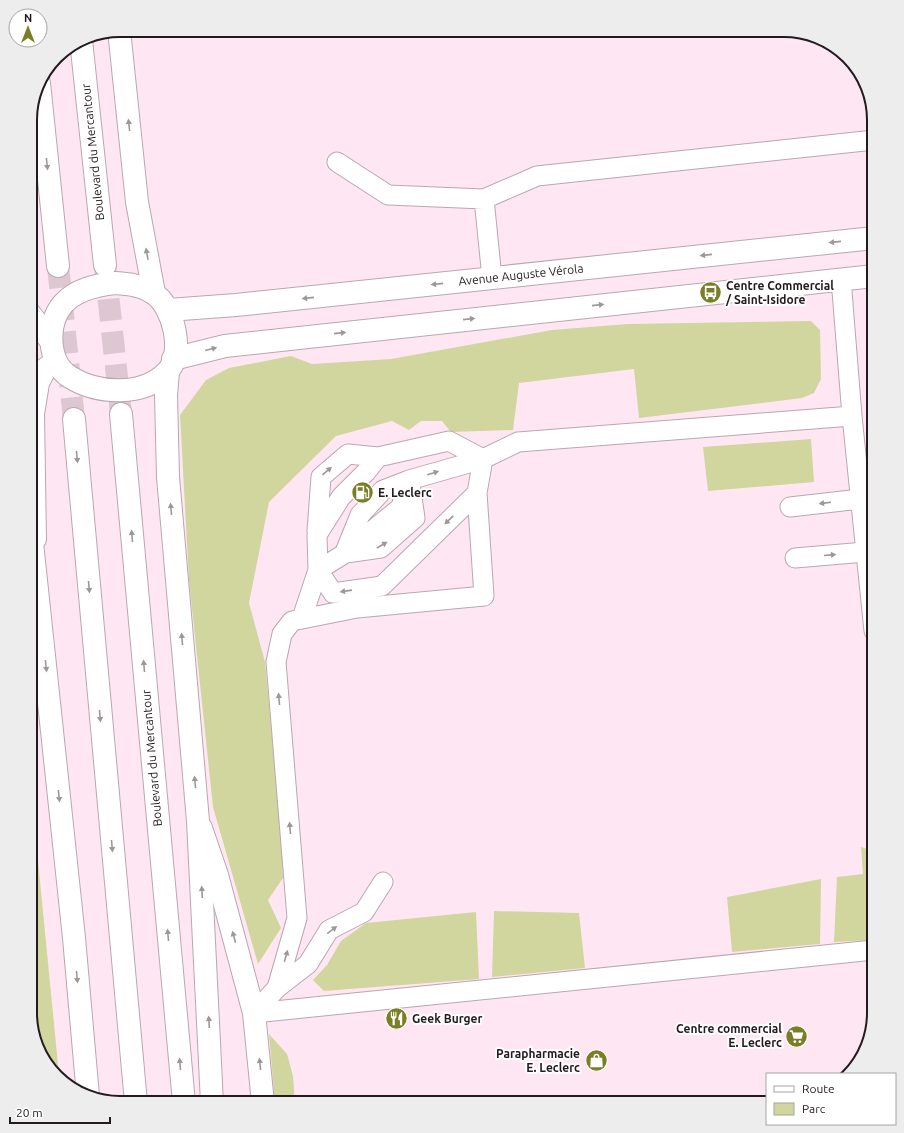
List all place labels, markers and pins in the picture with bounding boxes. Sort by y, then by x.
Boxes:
place label: Centre Commercial / Saint-Isidore [725,279,834,306]
bus stop icon: Centre Commercial / Saint-Isidore [698,280,724,306]
fuel station icon: E. Leclerc [349,480,375,506]
place label: E. Leclerc [378,486,432,499]
restaurant icon: Geek Burger [384,1006,410,1032]
place label: Geek Burger [412,1012,482,1025]
place label: Centre commercial E. Leclerc [676,1022,782,1049]
supermarket icon: Centre commercial E. Leclerc [784,1023,810,1049]
place label: Parapharmacie E. Leclerc [496,1047,580,1074]
shop icon: Parapharmacie E. Leclerc [583,1048,609,1074]

